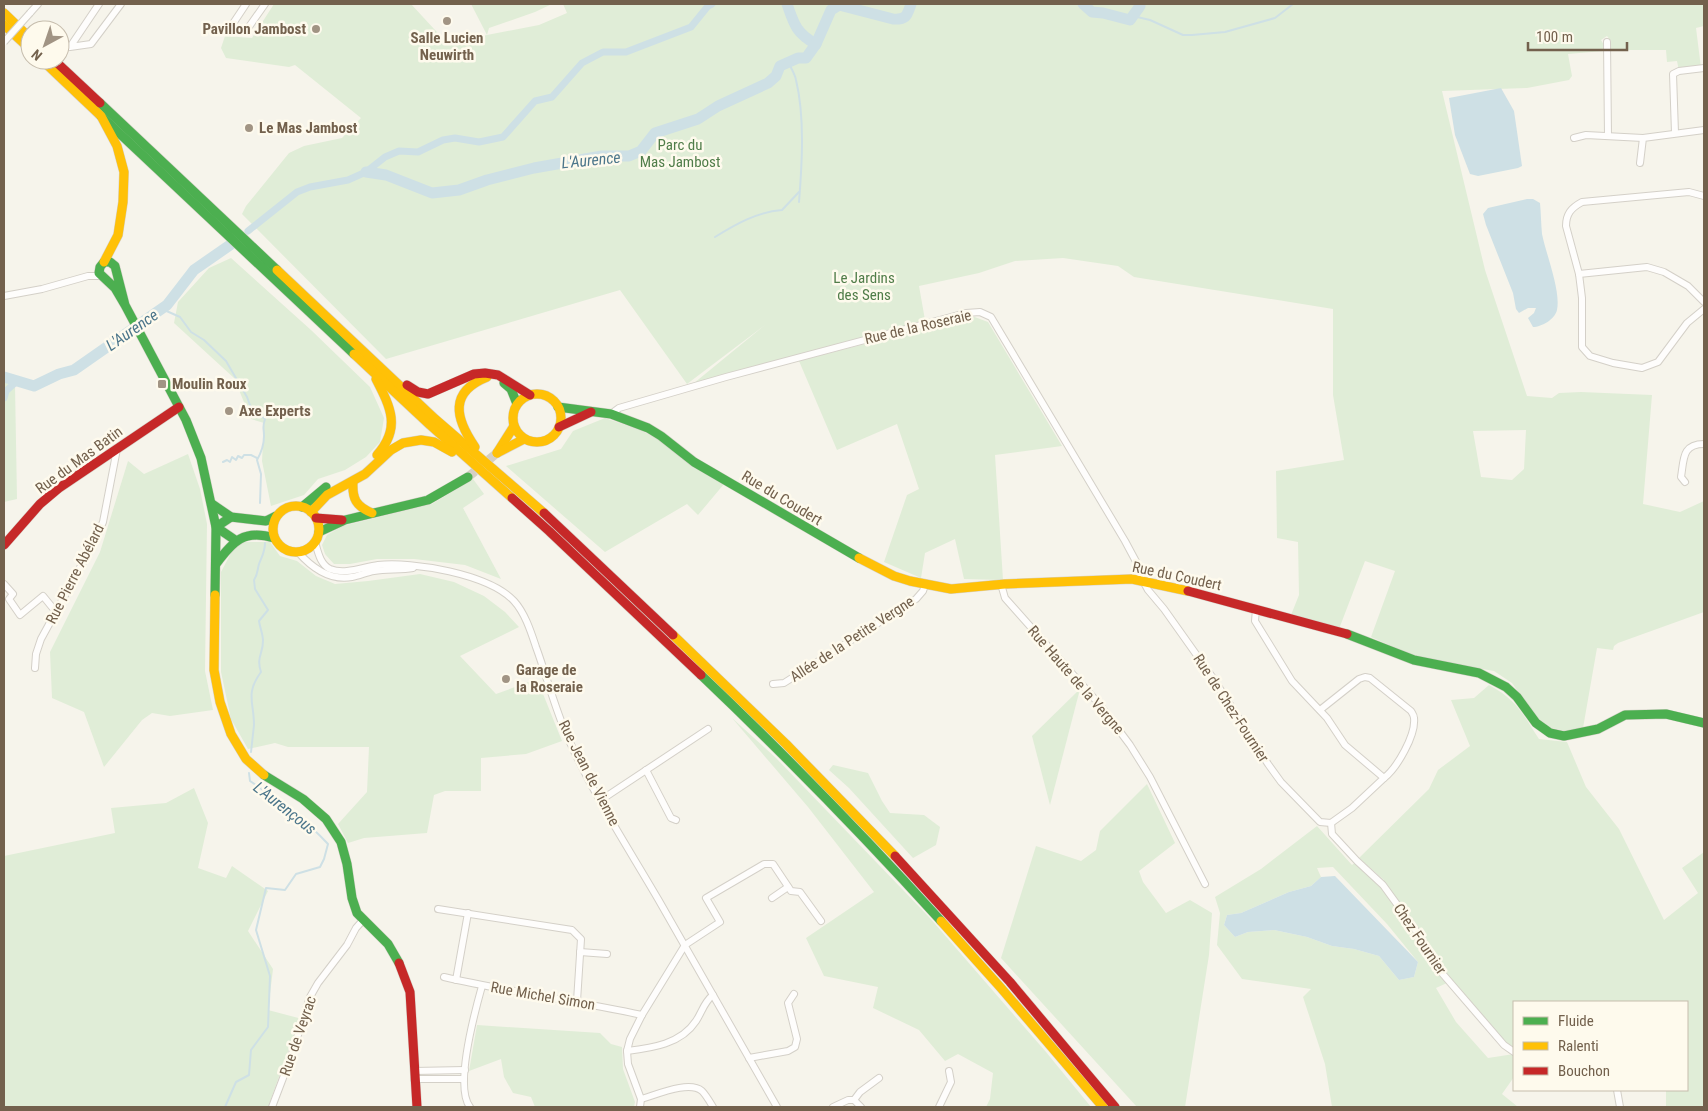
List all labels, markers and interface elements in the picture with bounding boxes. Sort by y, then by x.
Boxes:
marker: Salle Lucien Neuwirth [441,15,453,27]
north arrow [20,20,70,70]
place label: Pavillon Jambost [202,20,306,38]
scale bar [1528,20,1627,52]
marker: Pavillon Jambost [310,23,322,35]
text: 100 m [1536,28,1573,46]
place label: Salle Lucien Neuwirth [410,29,484,64]
text: N [28,46,45,64]
place label: Le Mas Jambost [259,119,358,137]
marker: Le Mas Jambost [243,122,255,134]
park label: Parc du Mas Jambost [640,136,720,171]
water label: L'Aurence [560,147,622,173]
park label: Le Jardins des Sens [833,269,895,304]
water label: L'Aurence [102,305,162,355]
street label: Rue de la Roseraie [863,306,973,348]
place label: Moulin Roux [172,375,247,393]
marker: Moulin Roux [156,378,168,390]
place label: Axe Experts [239,402,311,420]
marker: Axe Experts [223,405,235,417]
street label: Rue du Mas Batin [32,422,126,498]
street label: Rue du Coudert [738,467,826,529]
street label: Rue Pierre Abélard [42,521,108,627]
street label: Rue du Coudert [1131,558,1223,594]
street label: Allée de la Petite Vergne [787,592,917,686]
street label: Rue Haute de la Vergne [1024,622,1128,738]
street label: Rue de Chez-Fournier [1189,651,1273,766]
place label: Garage de la Roseraie [516,661,583,696]
marker: Garage de la Roseraie [500,673,512,685]
street label: Rue Jean de Vienne [555,717,623,829]
water label: L'Aurençous [250,778,320,838]
street label: Chez Fournier [1390,900,1450,978]
street label: Rue Michel Simon [489,978,597,1014]
street label: Rue de Veyrac [276,994,320,1078]
legend [1513,1001,1688,1091]
text: Fluide [1558,1012,1594,1030]
text: Ralenti [1558,1037,1599,1055]
text: Bouchon [1558,1062,1610,1080]

